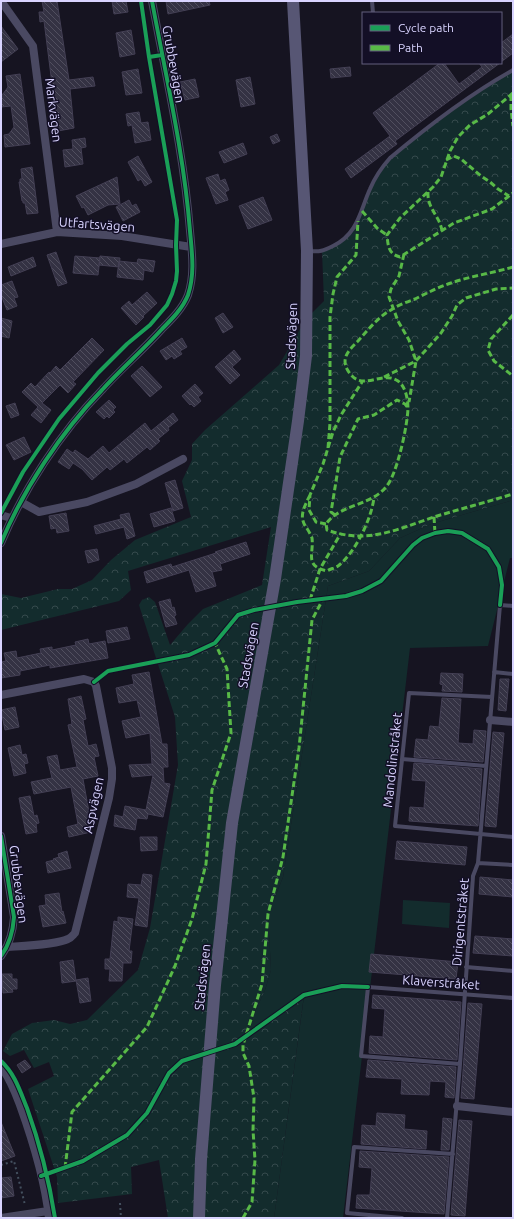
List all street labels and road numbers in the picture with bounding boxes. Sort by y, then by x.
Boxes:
street label: Grubbevägen [160,24,188,104]
street label: Markvägen [43,77,65,143]
street label: Utfartsvägen [58,214,136,234]
street label: Stadsvägen [283,302,299,370]
street label: Stadsvägen [235,621,261,689]
street label: Mandolinstråket [380,712,404,808]
street label: Aspvägen [80,776,106,834]
street label: Grubbevägen [7,844,31,924]
street label: Dirigentstråket [449,877,471,967]
street label: Stadsvägen [192,943,212,1011]
street label: Klaverstråket [402,972,480,992]

